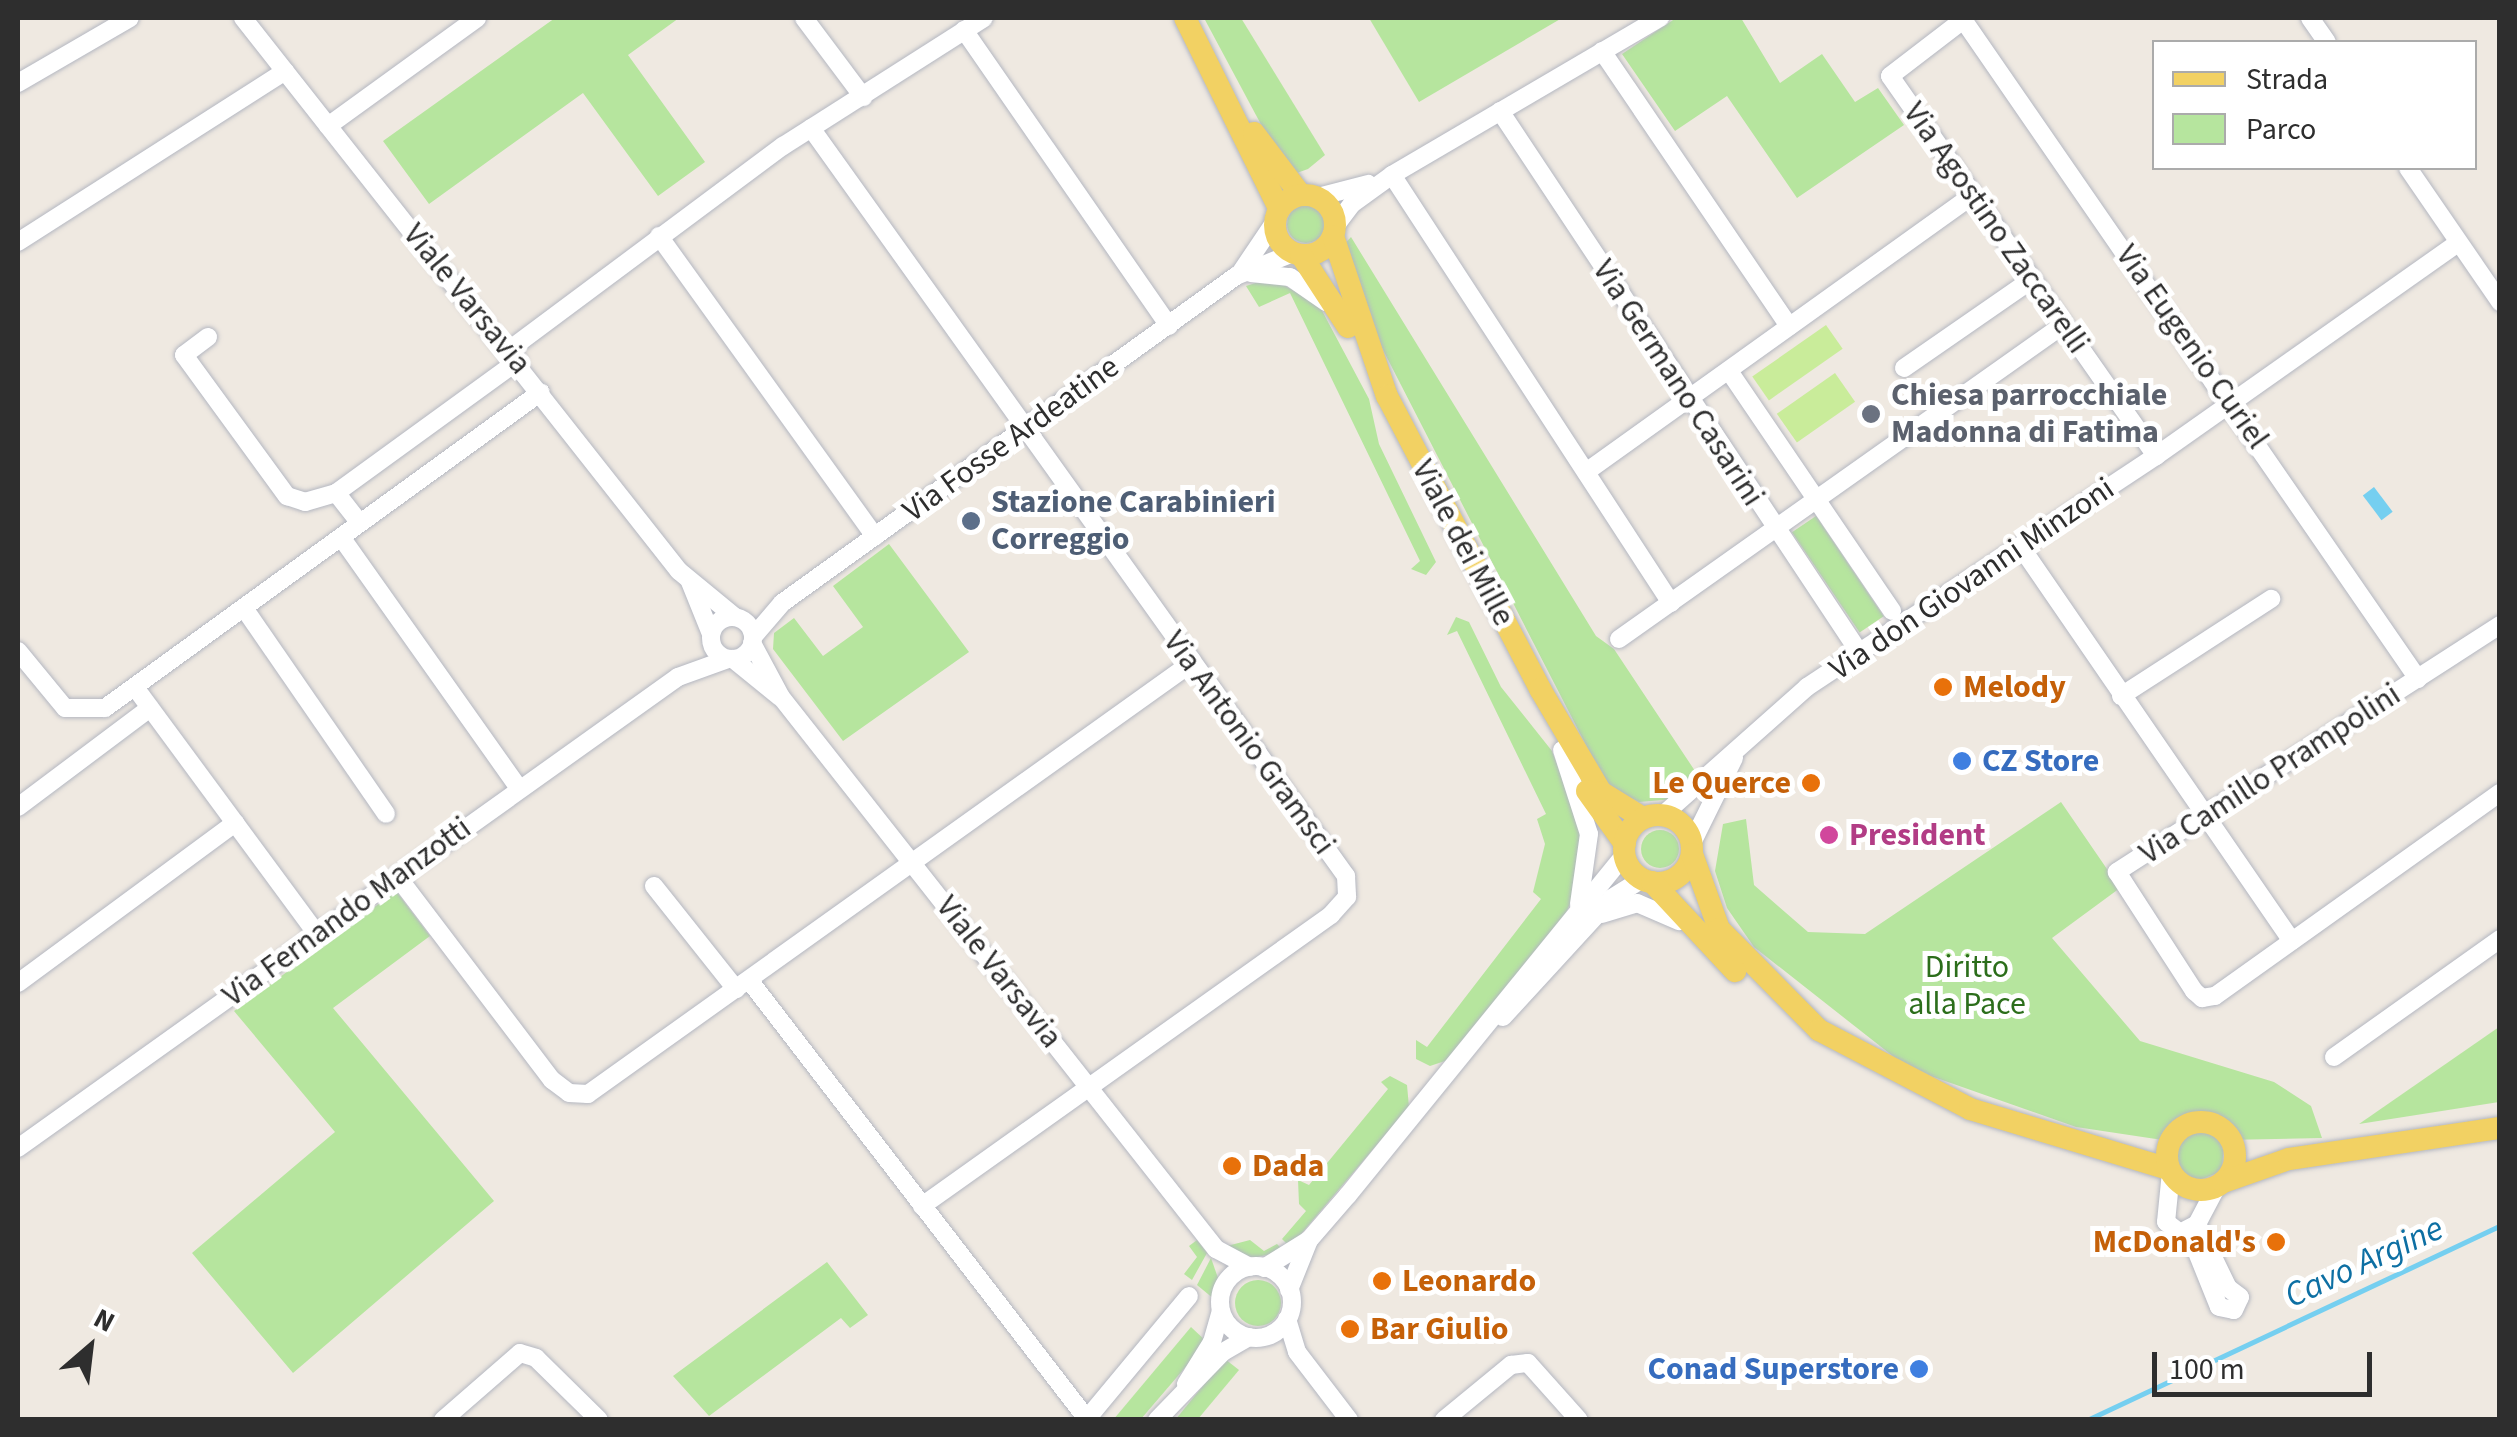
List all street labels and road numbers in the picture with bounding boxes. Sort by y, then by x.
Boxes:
street label: Via Agostino Zaccarelli [1895,95,2097,361]
street label: Viale Varsavia [395,216,539,382]
street label: Via Eugenio Curiel [2107,238,2277,456]
street label: Via Germano Casarini [1584,253,1772,513]
street label: Via Fosse Ardeatine [895,348,1127,530]
street label: Viale dei Mille [1403,454,1523,632]
street label: Via don Giovanni Minzoni [1822,469,2122,689]
street label: Via Antonio Gramsci [1155,624,1343,862]
street label: Via Camillo Prampolini [2132,675,2408,873]
street label: Via Fernando Manzotti [215,809,479,1015]
street label: Viale Varsavia [928,888,1070,1056]

